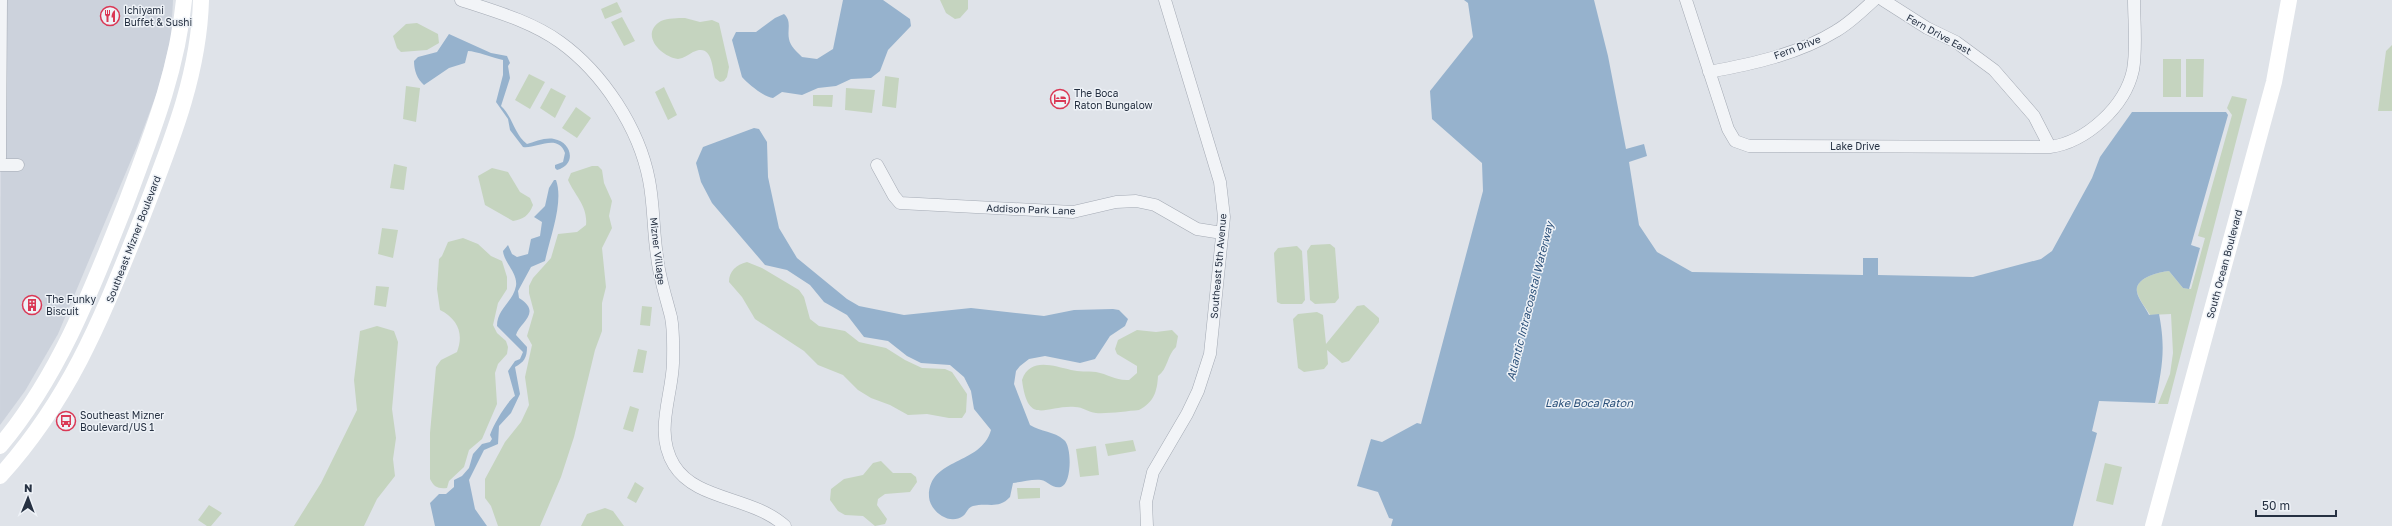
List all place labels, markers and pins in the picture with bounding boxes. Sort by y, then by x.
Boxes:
place label: Ichiyami Buffet & Sushi [124,4,192,28]
restaurant icon: Ichiyami Buffet & Sushi [99,5,121,27]
place label: The Boca Raton Bungalow [1074,87,1153,111]
hotel icon: The Boca Raton Bungalow [1049,88,1071,110]
place label: The Funky Biscuit [46,293,97,317]
building icon: The Funky Biscuit [21,294,43,316]
place label: Southeast Mizner Boulevard/US 1 [80,409,164,433]
bus stop icon: Southeast Mizner Boulevard/US 1 [55,410,77,432]

